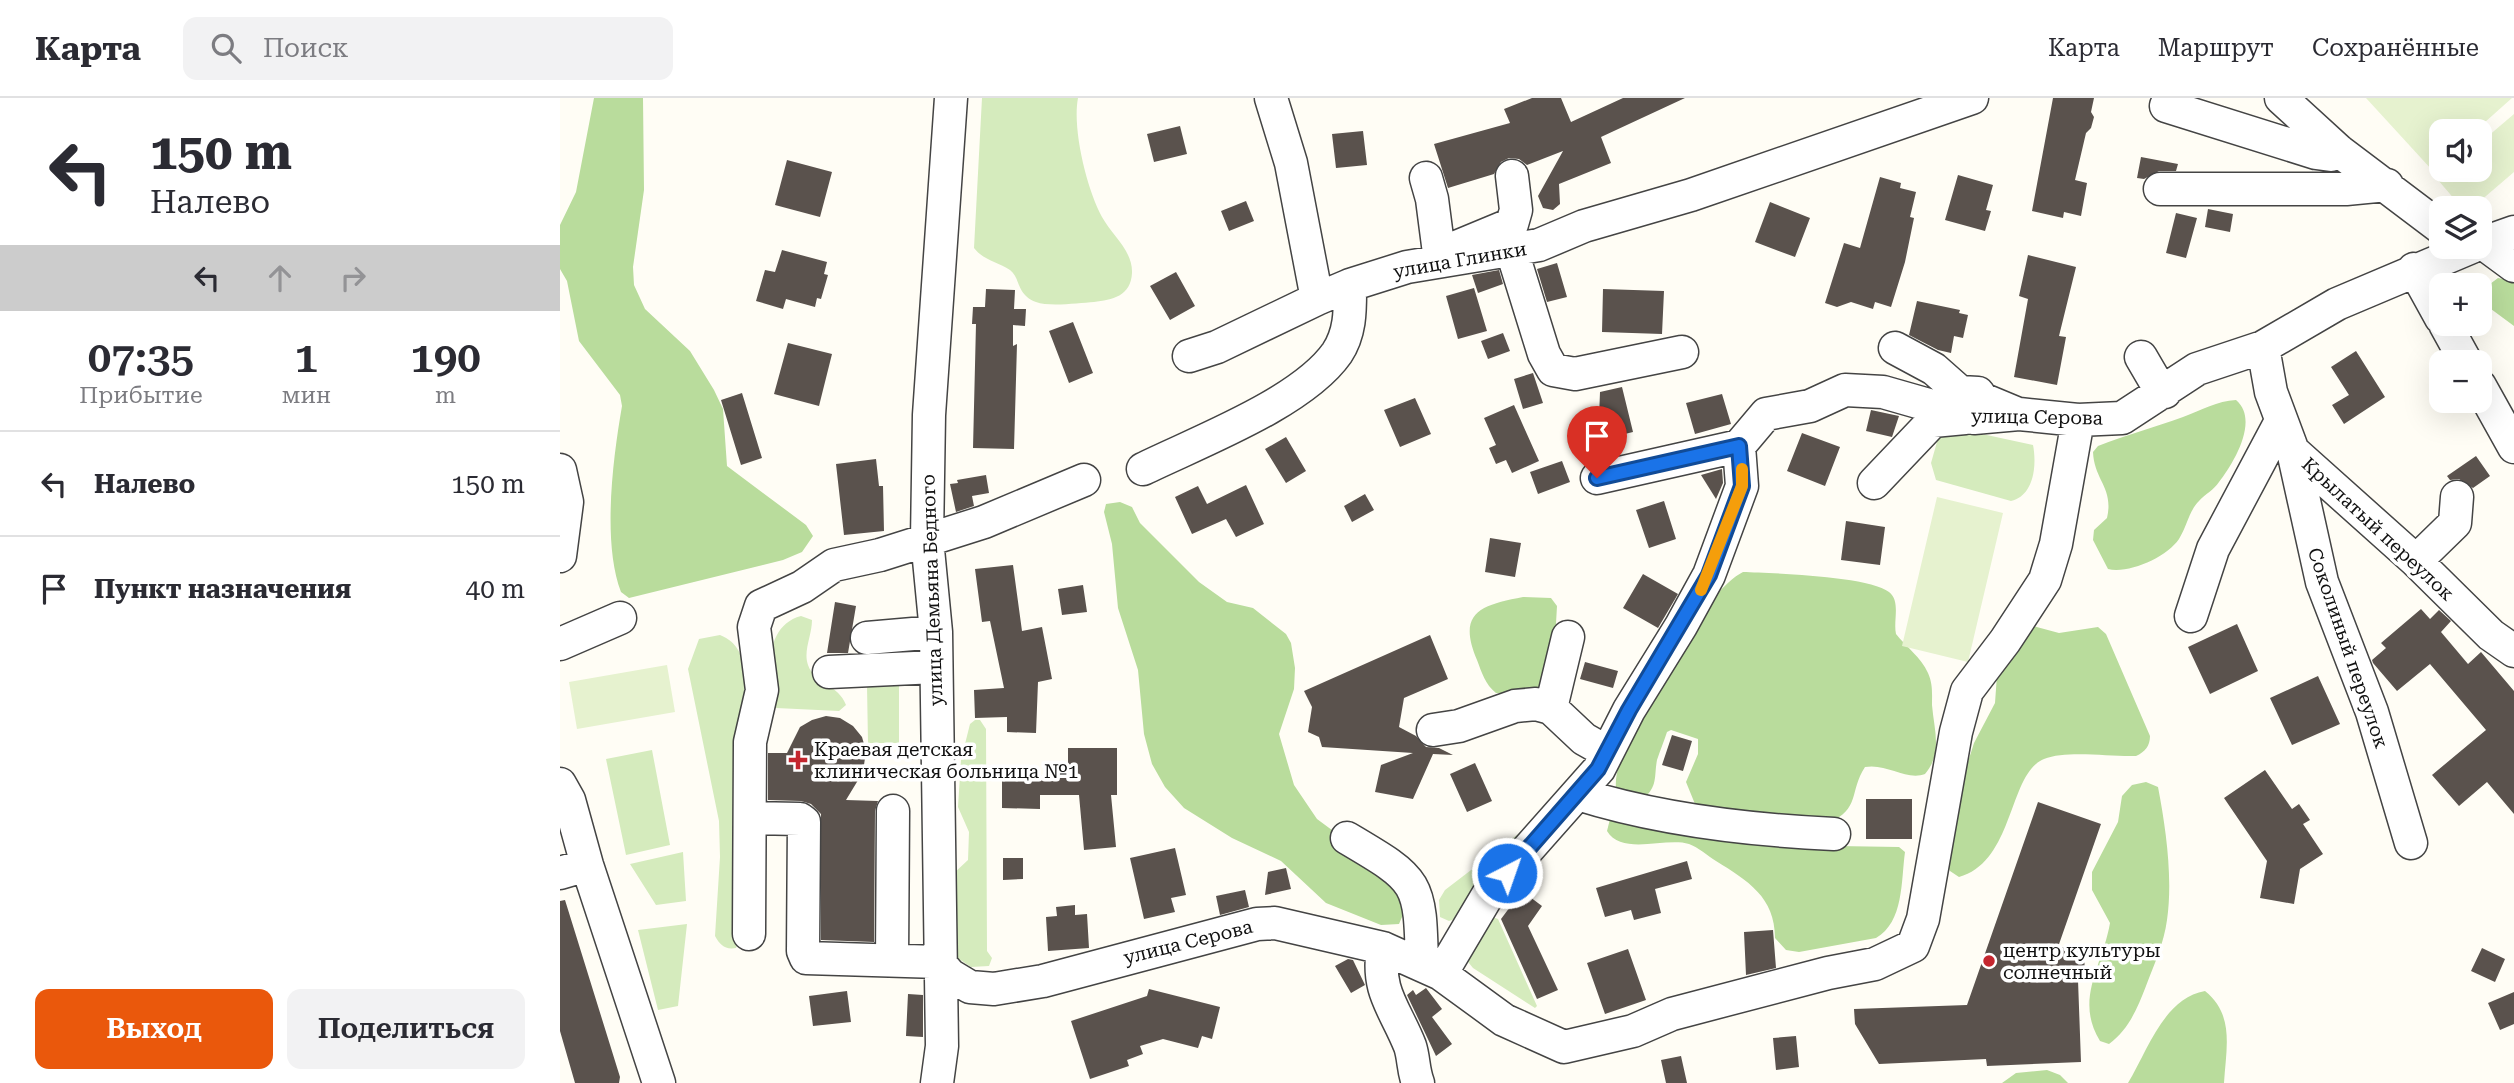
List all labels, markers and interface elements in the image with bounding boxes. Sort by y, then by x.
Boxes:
search box [183,17,673,80]
text: Карта [35,29,141,68]
icon: search [207,29,245,67]
text: Поиск [263,33,349,63]
text: Карта [2048,34,2120,62]
text: Маршрут [2158,34,2274,62]
text: Сохранённые [2312,34,2479,62]
map controls [2429,119,2492,413]
button: sound [2429,119,2492,182]
text: 150 m [150,124,292,181]
icon: left [35,126,126,217]
text: Налево [150,183,270,221]
button: layers [2429,196,2492,259]
street label: улица Глинки [1391,237,1529,283]
icon: left [188,259,226,297]
icon: ahead [261,259,299,297]
icon: right [334,259,372,297]
button: + [2429,273,2492,336]
text: 07:35 [88,333,194,382]
text: 1 [295,333,318,382]
text: 190 [410,333,481,382]
button: − [2429,350,2492,413]
text: Прибытие [79,382,203,409]
text: мин [282,382,331,409]
text: m [435,382,456,409]
street label: улица Серова [1971,404,2104,430]
pin [1567,406,1627,478]
icon: arrive [1578,417,1616,455]
street label: Крылатый переулок [2297,453,2459,605]
icon: left [35,465,73,503]
text: Налево [94,469,195,499]
text: 150 m [451,469,525,499]
street label: улица Демьяна Бедного [916,474,948,706]
street label: Соколиный переулок [2303,545,2393,751]
icon: arrive [35,570,73,608]
text: Пункт назначения [94,574,351,604]
text: 40 m [466,574,525,604]
place label: Краевая детская клиническая больница №1 [814,738,1078,783]
marker: Краевая детская клиническая больница №1 [788,750,808,770]
position arrow [1470,836,1544,910]
street label: улица Серова [1121,915,1256,969]
place label: центр культуры солнечный [2003,939,2161,984]
marker: центр культуры солнечный [1981,953,1997,969]
button: Выход [35,989,273,1069]
button: Поделиться [287,989,525,1069]

